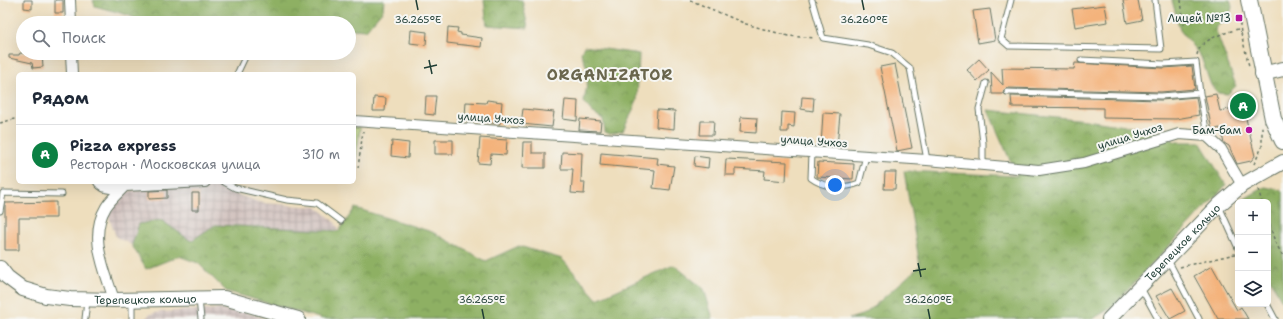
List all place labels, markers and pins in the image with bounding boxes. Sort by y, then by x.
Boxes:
place label: Лицей №13 [1168,11,1231,26]
marker: Лицей №13 [1234,13,1244,23]
pin: A [1230,91,1256,121]
place label: Бам-бам [1192,123,1241,138]
marker: Бам-бам [1244,125,1254,135]

